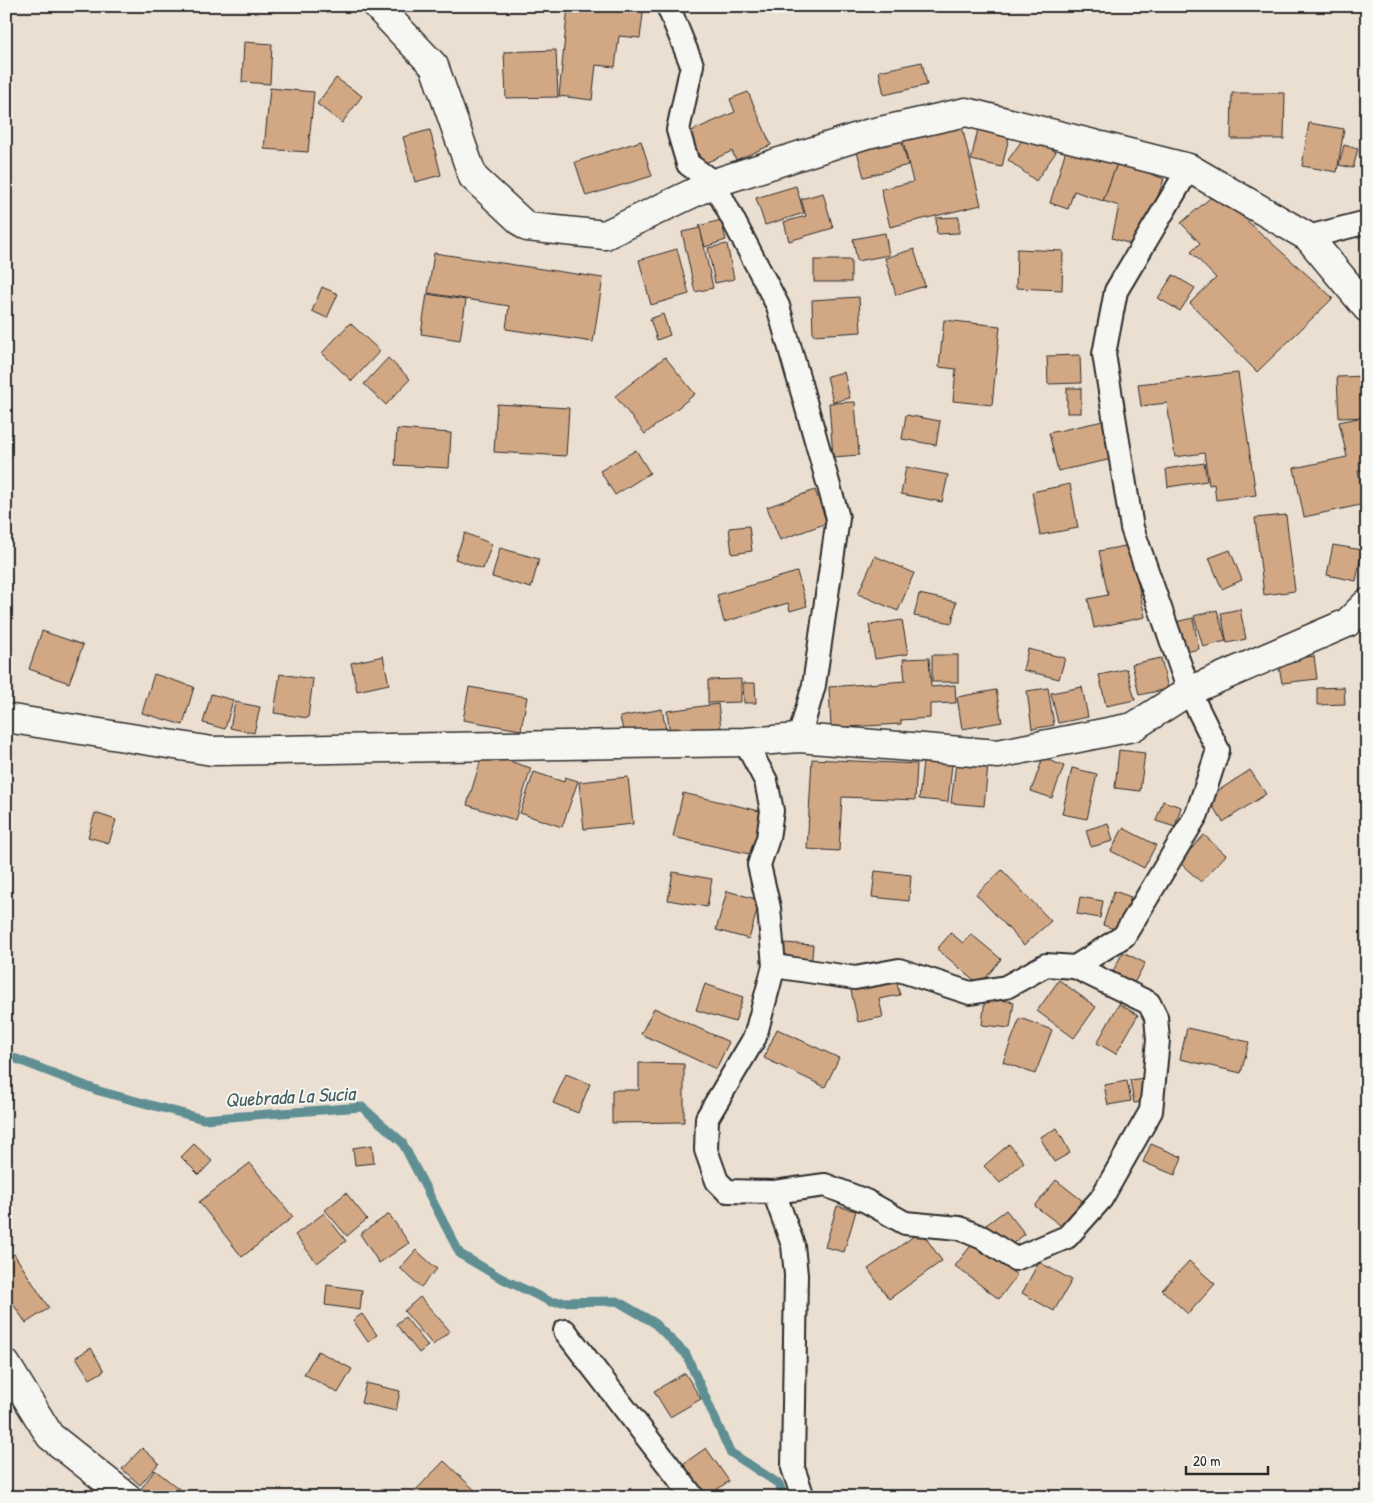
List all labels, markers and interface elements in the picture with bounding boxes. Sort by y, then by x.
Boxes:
water label: Quebrada La Sucia [224,1079,358,1113]
scale bar [1186,1443,1268,1475]
text: 20 m [1193,1450,1220,1471]

